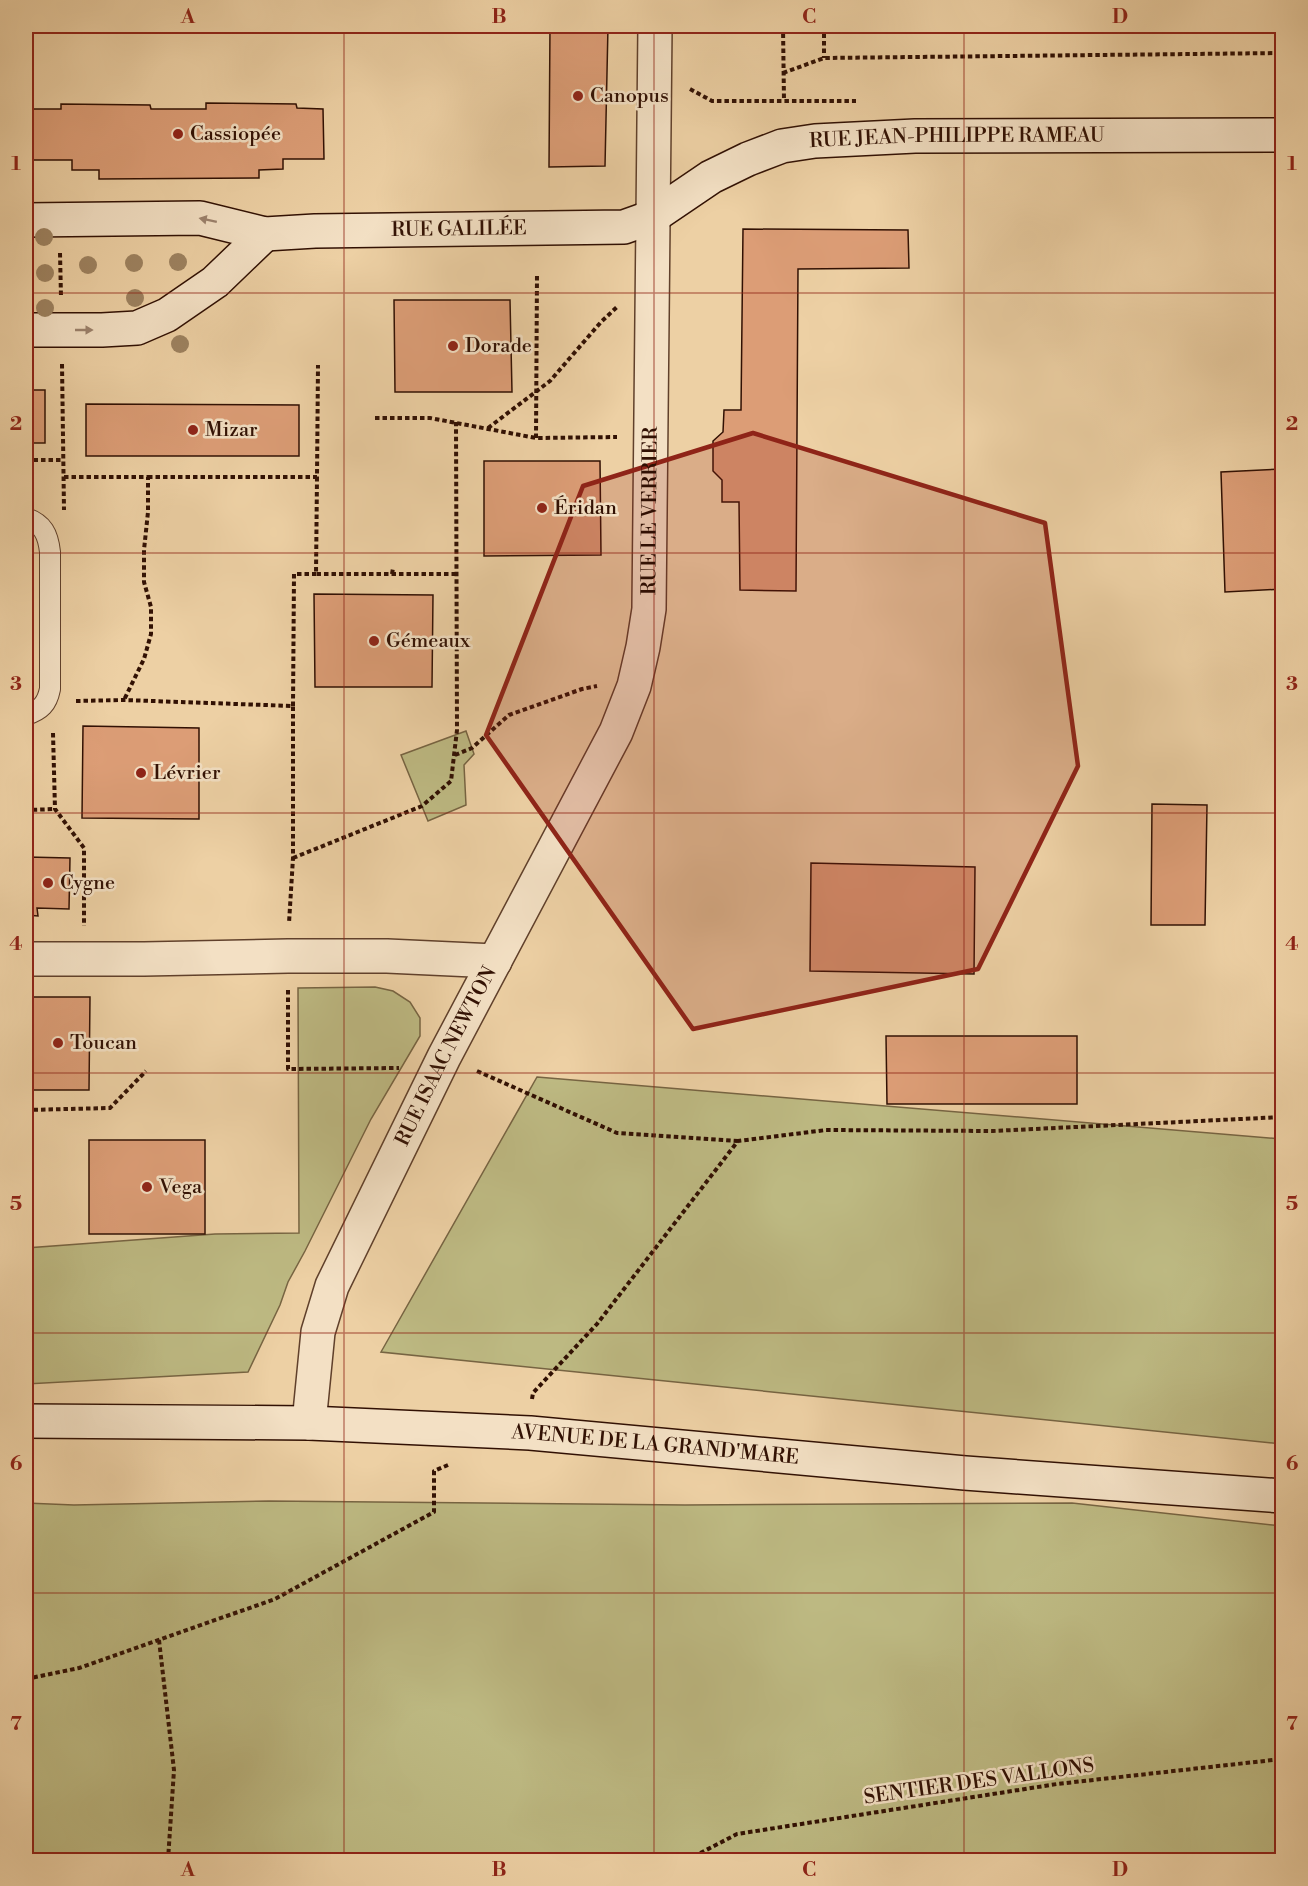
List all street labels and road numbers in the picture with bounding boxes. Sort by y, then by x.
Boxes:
street label: RUE JEAN-PHILIPPE RAMEAU [809,123,1105,154]
street label: RUE GALILÉE [391,215,527,243]
street label: RUE LE VERRIER [637,426,663,595]
street label: RUE ISAAC NEWTON [390,962,502,1150]
street label: AVENUE DE LA GRAND'MARE [510,1420,800,1470]
street label: SENTIER DES VALLONS [862,1753,1096,1811]

